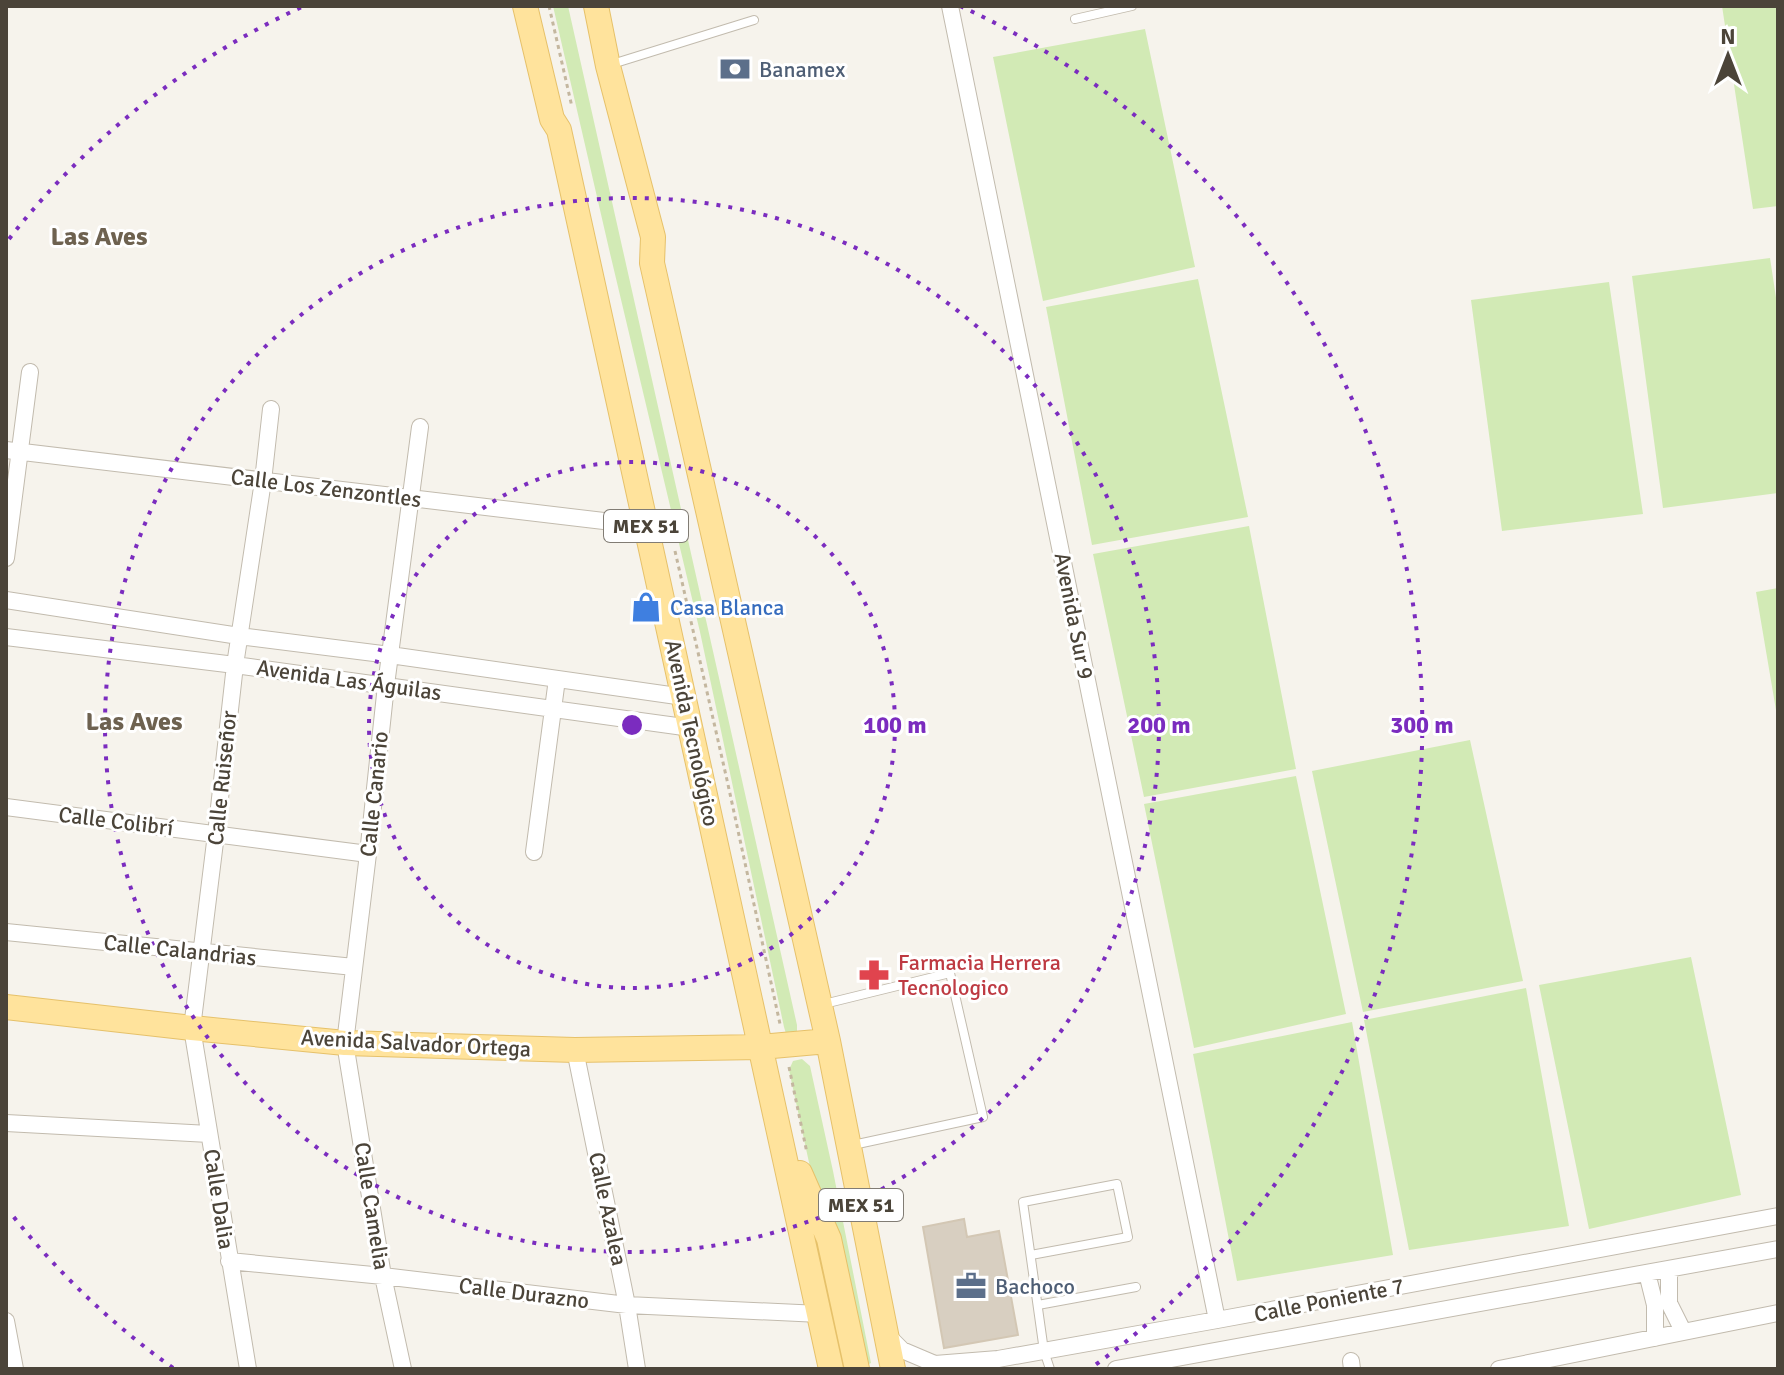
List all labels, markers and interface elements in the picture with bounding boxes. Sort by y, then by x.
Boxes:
north arrow [1688,16,1768,96]
text: N [1720,23,1736,50]
bank icon: Banamex [718,52,752,86]
place label: Banamex [759,56,845,83]
district label: Las Aves [51,221,147,253]
street label: Calle Los Zenzontles [229,463,423,513]
road number: MEX 51 [604,510,688,542]
street label: Avenida Sur 9 [1048,550,1100,682]
shop icon: Casa Blanca [629,590,663,624]
place label: Casa Blanca [670,594,784,621]
street label: Avenida Tecnológico [659,637,725,829]
street label: Avenida Las Águilas [255,654,443,706]
district label: Las Aves [86,706,182,738]
street label: Calle Ruiseñor [201,709,243,847]
text: 100 m [863,710,927,740]
text: 200 m [1127,710,1191,740]
text: 300 m [1390,710,1454,740]
centre of rings [618,711,646,739]
street label: Calle Canario [354,730,394,858]
street label: Calle Colibrí [57,801,175,841]
street label: Calle Calandrias [102,929,258,971]
place label: Farmacia Herrera Tecnologico [898,949,1061,1001]
pharmacy icon: Farmacia Herrera Tecnologico [857,958,891,992]
street label: Avenida Salvador Ortega [300,1023,532,1063]
street label: Calle Camelia [349,1140,395,1272]
street label: Calle Dalia [198,1147,240,1251]
street label: Calle Azalea [583,1150,633,1268]
road number: MEX 51 [819,1189,903,1221]
office icon: Bachoco [954,1269,988,1303]
street label: Calle Durazno [457,1272,591,1314]
street label: Calle Poniente 7 [1252,1272,1406,1328]
place label: Bachoco [995,1273,1075,1300]

